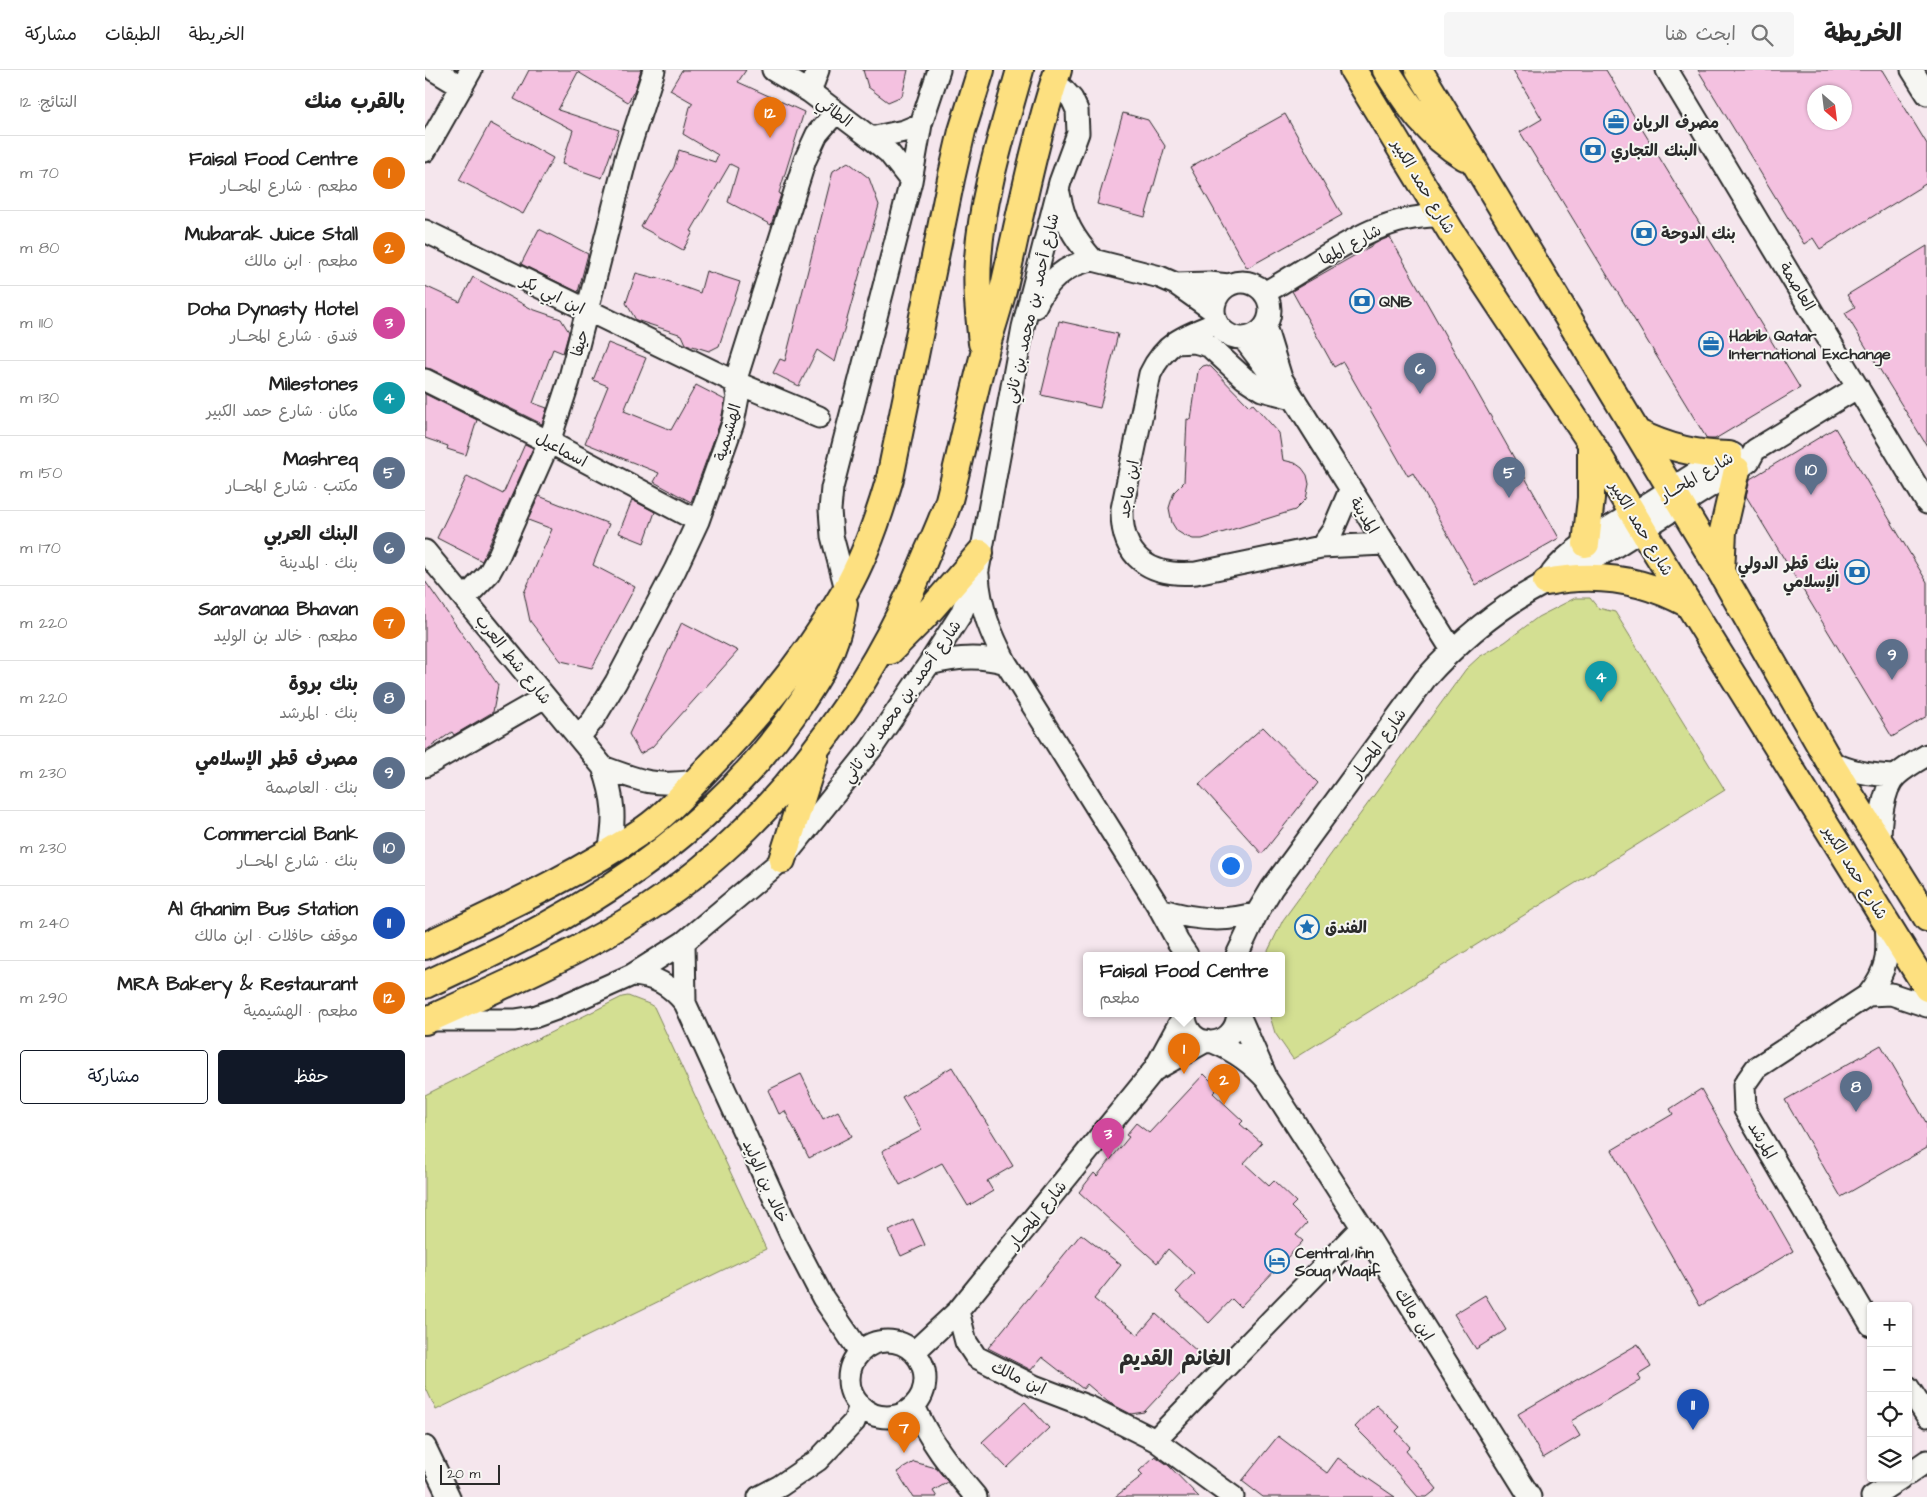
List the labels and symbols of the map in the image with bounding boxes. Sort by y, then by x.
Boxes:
north arrow [1807,85,1852,130]
street label: الطائي [810,91,857,135]
pin: 12 [754,97,786,138]
office icon: مصرف الريان [1603,109,1629,135]
place label: مصرف الريان [1633,112,1719,134]
street label: شارع حمد الكبير [1385,133,1460,238]
bank icon: البنك التجاري [1580,137,1606,163]
place label: البنك التجاري [1611,140,1697,163]
street label: شارع أحمد بن محمد بن ثاني [999,211,1067,406]
street label: شارع المها [1316,219,1385,270]
bank icon: بنك الدوحة [1631,220,1657,246]
place label: بنك الدوحة [1661,223,1736,245]
street label: العاصمة [1774,258,1820,315]
street label: ابن ابي بكر [514,269,588,323]
bank icon: QNB [1349,288,1375,314]
place label: QNB [1379,291,1412,313]
place label: Habib Qatar International Exchange [1729,325,1891,367]
street label: حيفا [566,327,594,359]
office icon: Habib Qatar International Exchange [1698,331,1724,357]
pin: 6 [1404,353,1436,394]
street label: الهشيمية [709,401,747,464]
street label: اسماعيل [532,427,591,473]
street label: شارع المحــار [1654,447,1737,508]
pin: 10 [1795,454,1827,495]
pin: 5 [1493,457,1525,498]
street label: ابن ماجد [1113,458,1145,520]
street label: شارع حمد الكبير [1603,475,1678,580]
street label: المدينة [1344,493,1384,538]
place label: بنك قطر الدولي الإسلامي [1738,553,1839,596]
bank icon: بنك قطر الدولي الإسلامي [1844,559,1870,585]
street label: شارع شط العرب [470,610,556,709]
street label: شارع أحمد بن محمد بن ثاني [837,616,969,789]
pin: 9 [1876,639,1908,680]
pin: 4 [1585,661,1617,702]
street label: شارع المحــار [1345,704,1412,785]
street label: شارع حمد الكبير [1816,820,1893,924]
your location [1218,853,1244,879]
place icon: الفندق [1294,914,1320,940]
place label: الفندق [1325,917,1367,939]
pin: 1 [1168,1033,1200,1074]
pin: 2 [1208,1064,1240,1105]
pin: 8 [1840,1071,1872,1112]
pin: 3 [1092,1118,1124,1159]
street label: المرشد [1743,1118,1782,1163]
street label: خالد بن الوليد [737,1136,793,1227]
street label: شارع المحــار [1002,1176,1072,1255]
place label: Central Inn Souq Waqif [1294,1242,1381,1282]
hotel icon: Central Inn Souq Waqif [1264,1248,1290,1274]
street label: ابن مالك [1389,1284,1439,1345]
district label: الغانم القديم [1119,1344,1231,1374]
street label: ابن مالك [988,1356,1050,1400]
pin: 11 [1677,1389,1709,1430]
pin: 7 [888,1412,920,1453]
scale bar [440,1462,500,1485]

